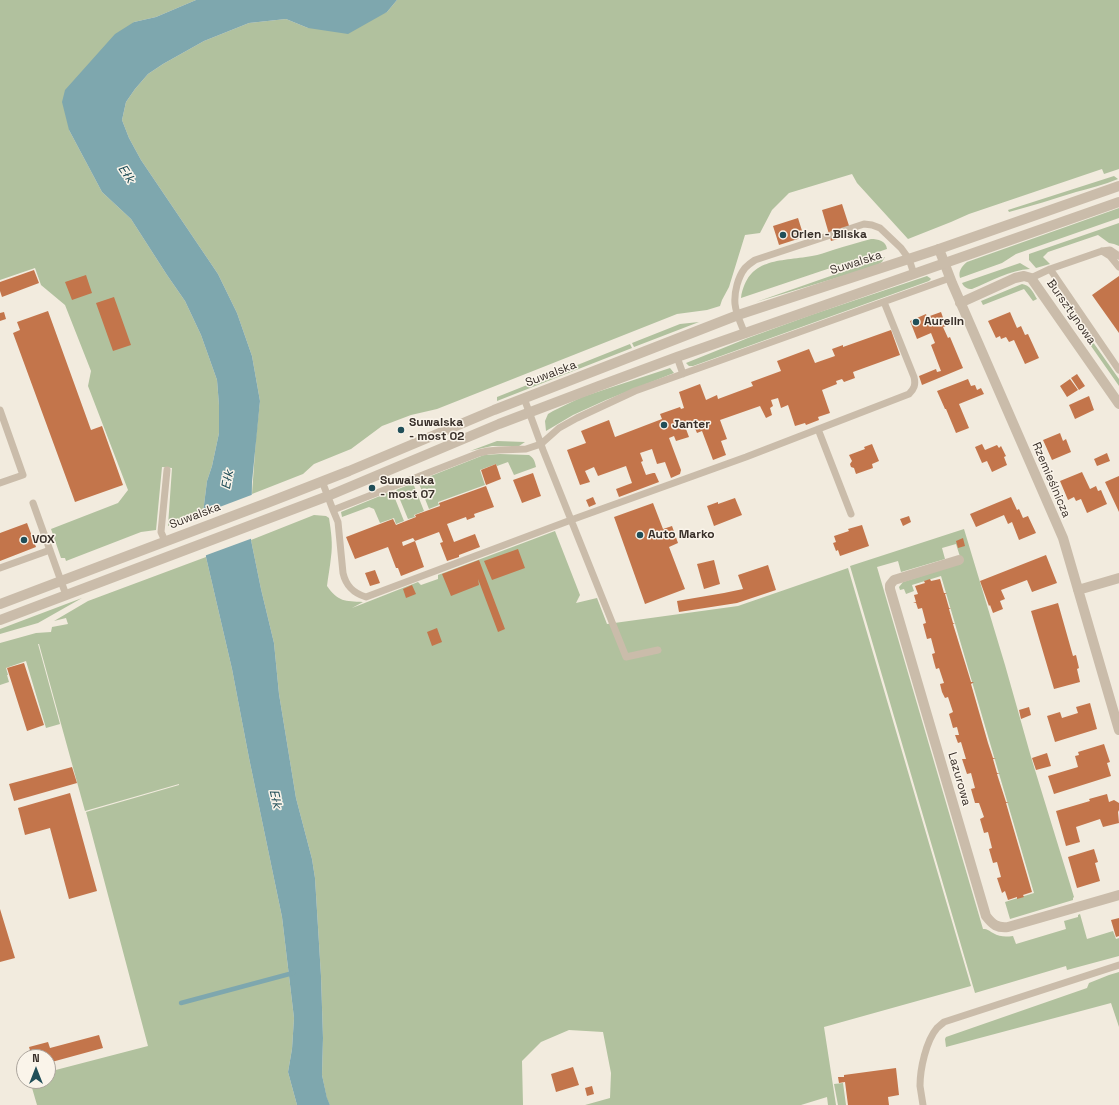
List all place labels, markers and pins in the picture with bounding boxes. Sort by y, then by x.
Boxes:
place label: Orlen - Bliska [791,228,867,242]
marker: Orlen - Bliska [778,230,788,240]
place label: Aurelin [924,315,964,329]
marker: Aurelin [911,317,921,327]
place label: Suwalska - most 02 [409,416,464,444]
place label: Janter [672,418,710,432]
marker: Janter [659,420,669,430]
marker: Suwalska - most 02 [396,425,406,435]
place label: Suwalska - most 07 [380,474,435,502]
marker: Suwalska - most 07 [367,483,377,493]
place label: Auto Marko [648,528,715,542]
marker: Auto Marko [635,530,645,540]
place label: VOX [32,533,55,547]
marker: VOX [19,535,29,545]

